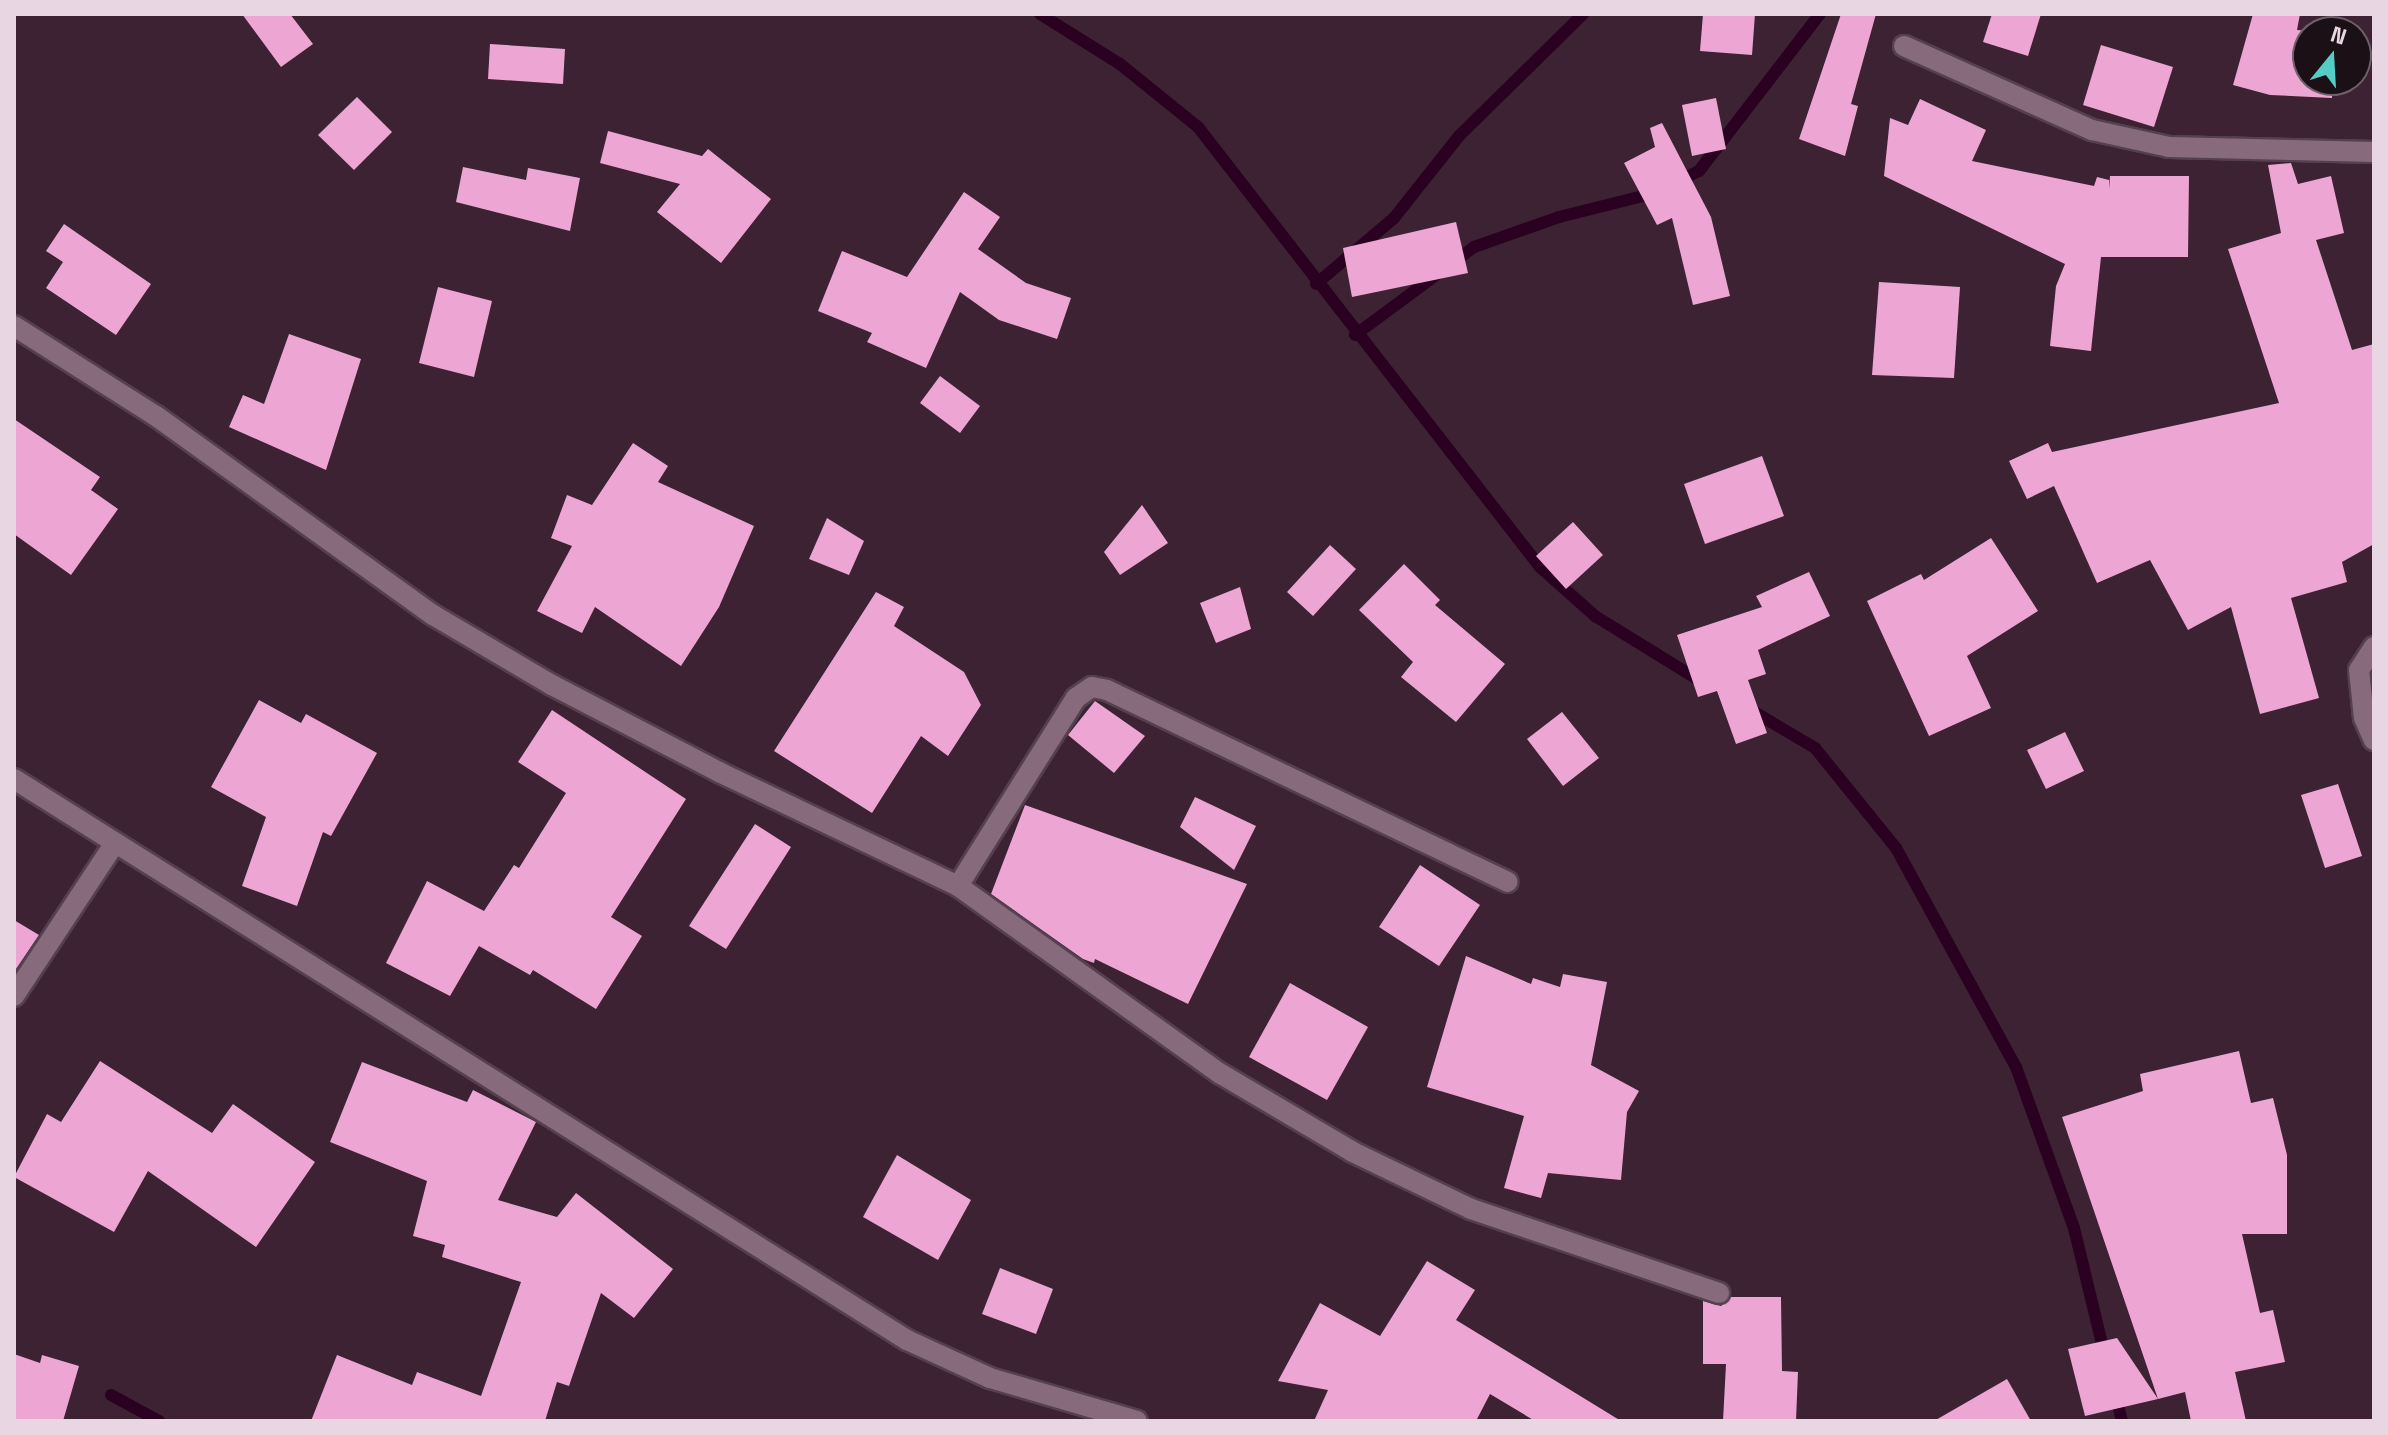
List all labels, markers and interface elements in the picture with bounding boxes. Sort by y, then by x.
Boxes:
north arrow [2292,16,2372,96]
text: N [2327,19,2350,51]

